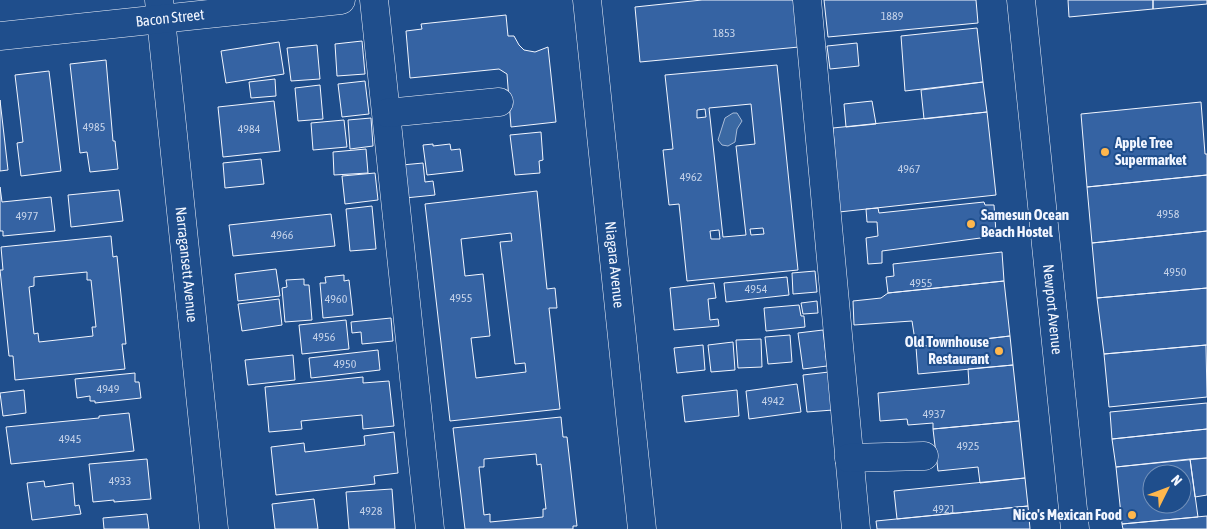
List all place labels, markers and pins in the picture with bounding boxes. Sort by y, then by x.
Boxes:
place label: Apple Tree Supermarket [1114,134,1187,168]
marker: Apple Tree Supermarket [1099,146,1111,158]
place label: Samesun Ocean Beach Hostel [981,206,1069,240]
marker: Samesun Ocean Beach Hostel [965,218,977,230]
place label: Old Townhouse Restaurant [905,333,990,367]
marker: Old Townhouse Restaurant [993,345,1005,357]
place label: Nico's Mexican Food [1013,506,1122,523]
marker: Nico's Mexican Food [1126,509,1138,521]

